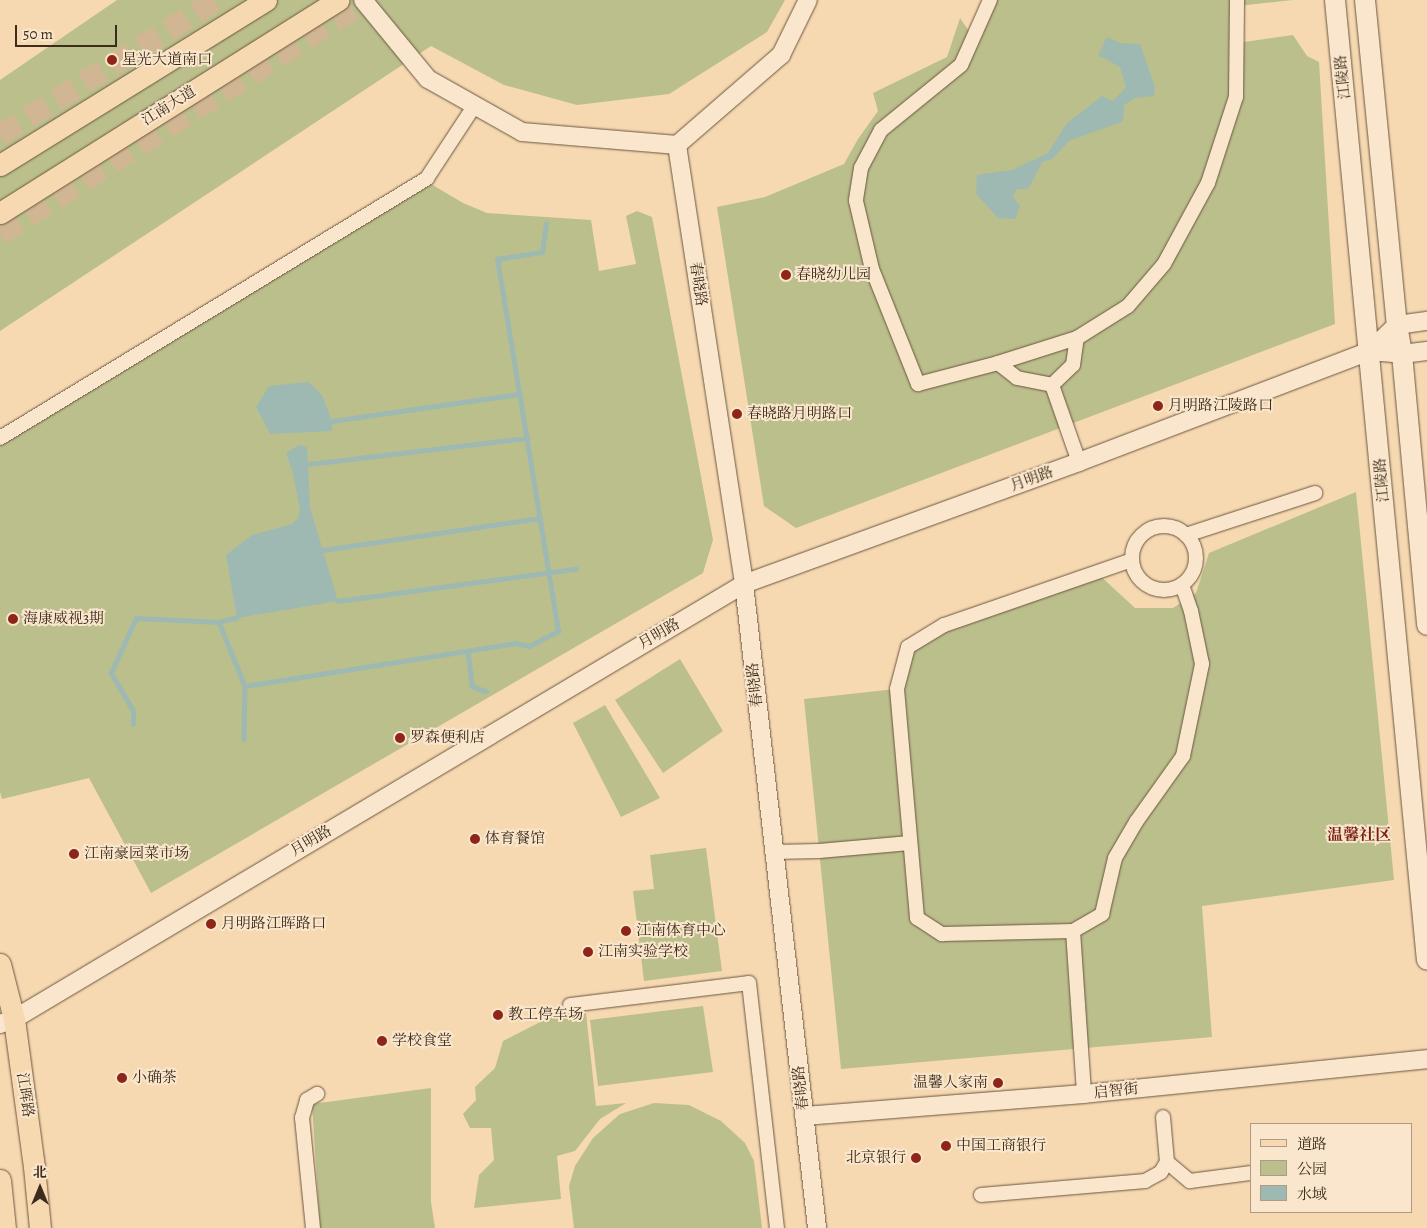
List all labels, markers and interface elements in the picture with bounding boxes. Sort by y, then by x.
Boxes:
scale bar [18,15,120,47]
text: 50 m [23,24,53,44]
place label: 星光大道南口 [122,51,212,69]
marker: 星光大道南口 [106,54,118,66]
street label: 江陵路 [1332,54,1354,100]
street label: 江南大道 [139,82,199,130]
street label: 春晓路 [686,260,710,308]
place label: 春晓幼儿园 [796,266,871,284]
marker: 春晓幼儿园 [780,269,792,281]
place label: 月明路江陵路口 [1168,397,1273,415]
marker: 月明路江陵路口 [1152,400,1164,412]
place label: 春晓路月明路口 [747,405,852,423]
marker: 春晓路月明路口 [731,408,743,420]
street label: 江陵路 [1371,457,1393,503]
street label: 月明路 [1008,463,1056,495]
place label: 海康威视3期 [23,610,104,628]
marker: 海康威视3期 [7,613,19,625]
street label: 月明路 [635,615,683,653]
street label: 春晓路 [744,662,766,708]
place label: 罗森便利店 [410,729,485,747]
marker: 罗森便利店 [394,732,406,744]
street label: 月明路 [287,822,335,860]
district label: 温馨社区 [1327,825,1391,845]
place label: 体育餐馆 [485,830,545,848]
marker: 体育餐馆 [469,833,481,845]
place label: 江南豪园菜市场 [84,845,189,863]
marker: 江南豪园菜市场 [68,848,80,860]
place label: 月明路江晖路口 [221,915,326,933]
marker: 月明路江晖路口 [205,918,217,930]
place label: 江南体育中心 [636,922,726,940]
marker: 江南体育中心 [620,925,632,937]
place label: 江南实验学校 [598,943,688,961]
marker: 江南实验学校 [582,946,594,958]
place label: 教工停车场 [508,1006,583,1024]
marker: 教工停车场 [492,1009,504,1021]
place label: 学校食堂 [392,1032,452,1050]
marker: 学校食堂 [376,1035,388,1047]
street label: 春晓路 [790,1065,812,1111]
place label: 小确茶 [132,1069,177,1087]
street label: 江晖路 [13,1071,37,1119]
marker: 小确茶 [116,1072,128,1084]
place label: 温馨人家南 [913,1074,988,1092]
marker: 温馨人家南 [992,1077,1004,1089]
street label: 启智街 [1093,1080,1139,1102]
legend [1250,1123,1412,1213]
text: 道路 [1297,1134,1327,1154]
place label: 中国工商银行 [956,1137,1046,1155]
marker: 中国工商银行 [940,1140,952,1152]
place label: 北京银行 [846,1149,906,1167]
marker: 北京银行 [910,1152,922,1164]
text: 公园 [1297,1159,1327,1179]
north arrow [15,1163,65,1213]
text: 北 [33,1163,47,1182]
text: 水域 [1297,1184,1327,1204]

